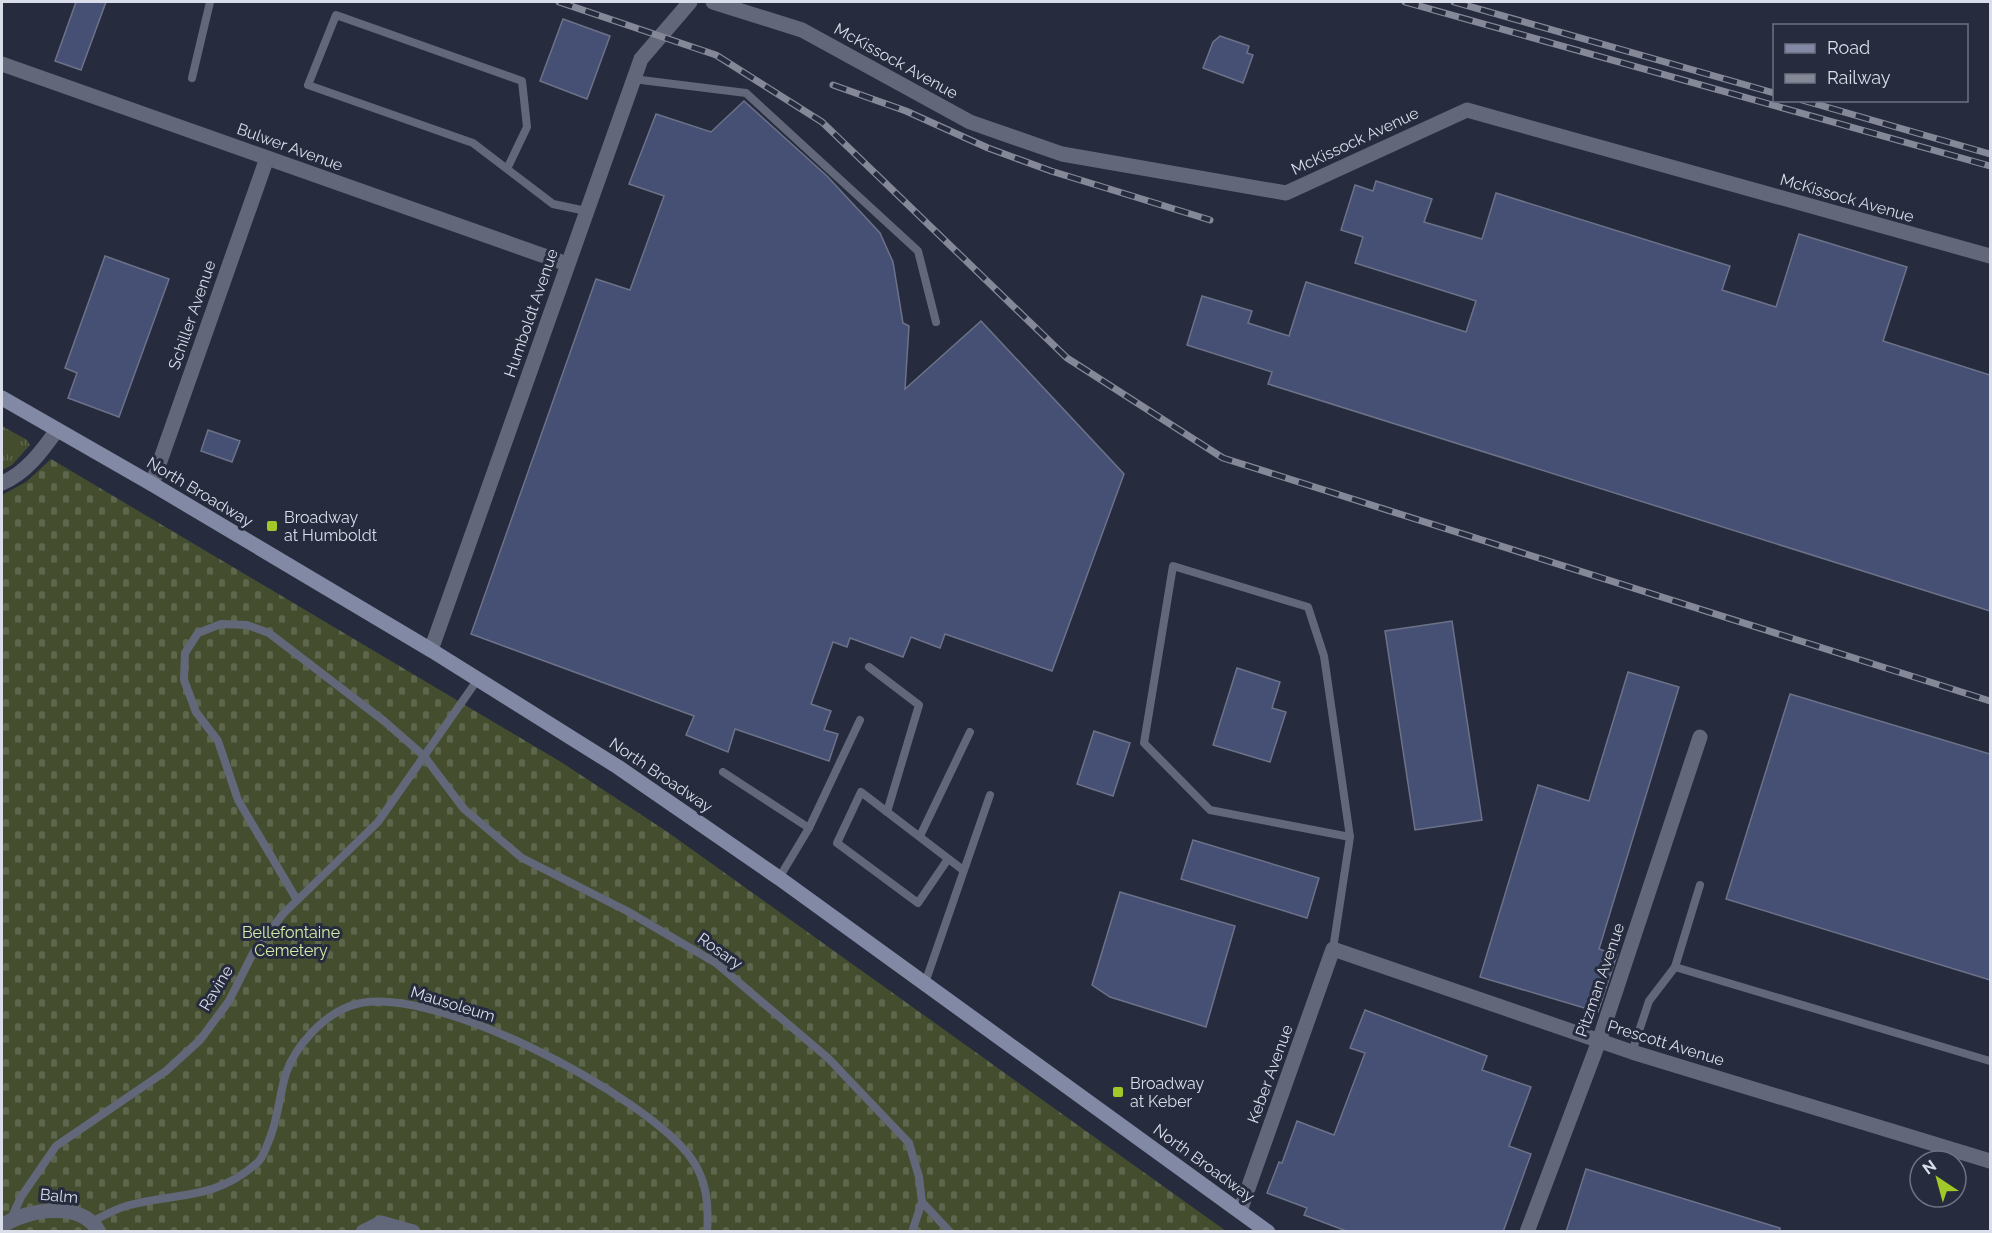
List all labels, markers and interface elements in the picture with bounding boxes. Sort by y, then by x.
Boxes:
street label: McKissock Avenue [831,19,961,103]
legend [1773,24,1968,102]
text: Road [1827,37,1870,58]
text: Railway [1827,67,1891,88]
street label: McKissock Avenue [1288,103,1422,179]
street label: Bulwer Avenue [234,119,346,175]
street label: McKissock Avenue [1778,170,1916,226]
street label: Humboldt Avenue [500,246,562,380]
street label: Schiller Avenue [164,258,220,372]
street label: North Broadway [144,453,257,531]
place label: Broadway at Humboldt [284,508,378,545]
marker: Broadway at Humboldt [265,519,279,533]
street label: North Broadway [606,733,716,817]
street label: Pitzman Avenue [1572,921,1628,1039]
park label: Bellefontaine Cemetery [242,923,340,960]
street label: Rosary [694,929,746,973]
street label: Ravine [195,962,237,1014]
street label: Mausoleum [408,982,498,1026]
street label: Prescott Avenue [1605,1016,1727,1070]
street label: Keber Avenue [1243,1022,1297,1126]
place label: Broadway at Keber [1130,1074,1204,1111]
marker: Broadway at Keber [1111,1085,1125,1099]
street label: North Broadway [1150,1120,1258,1206]
north arrow [1908,1149,1968,1209]
text: N [1919,1156,1940,1179]
street label: Balm [39,1185,79,1207]

